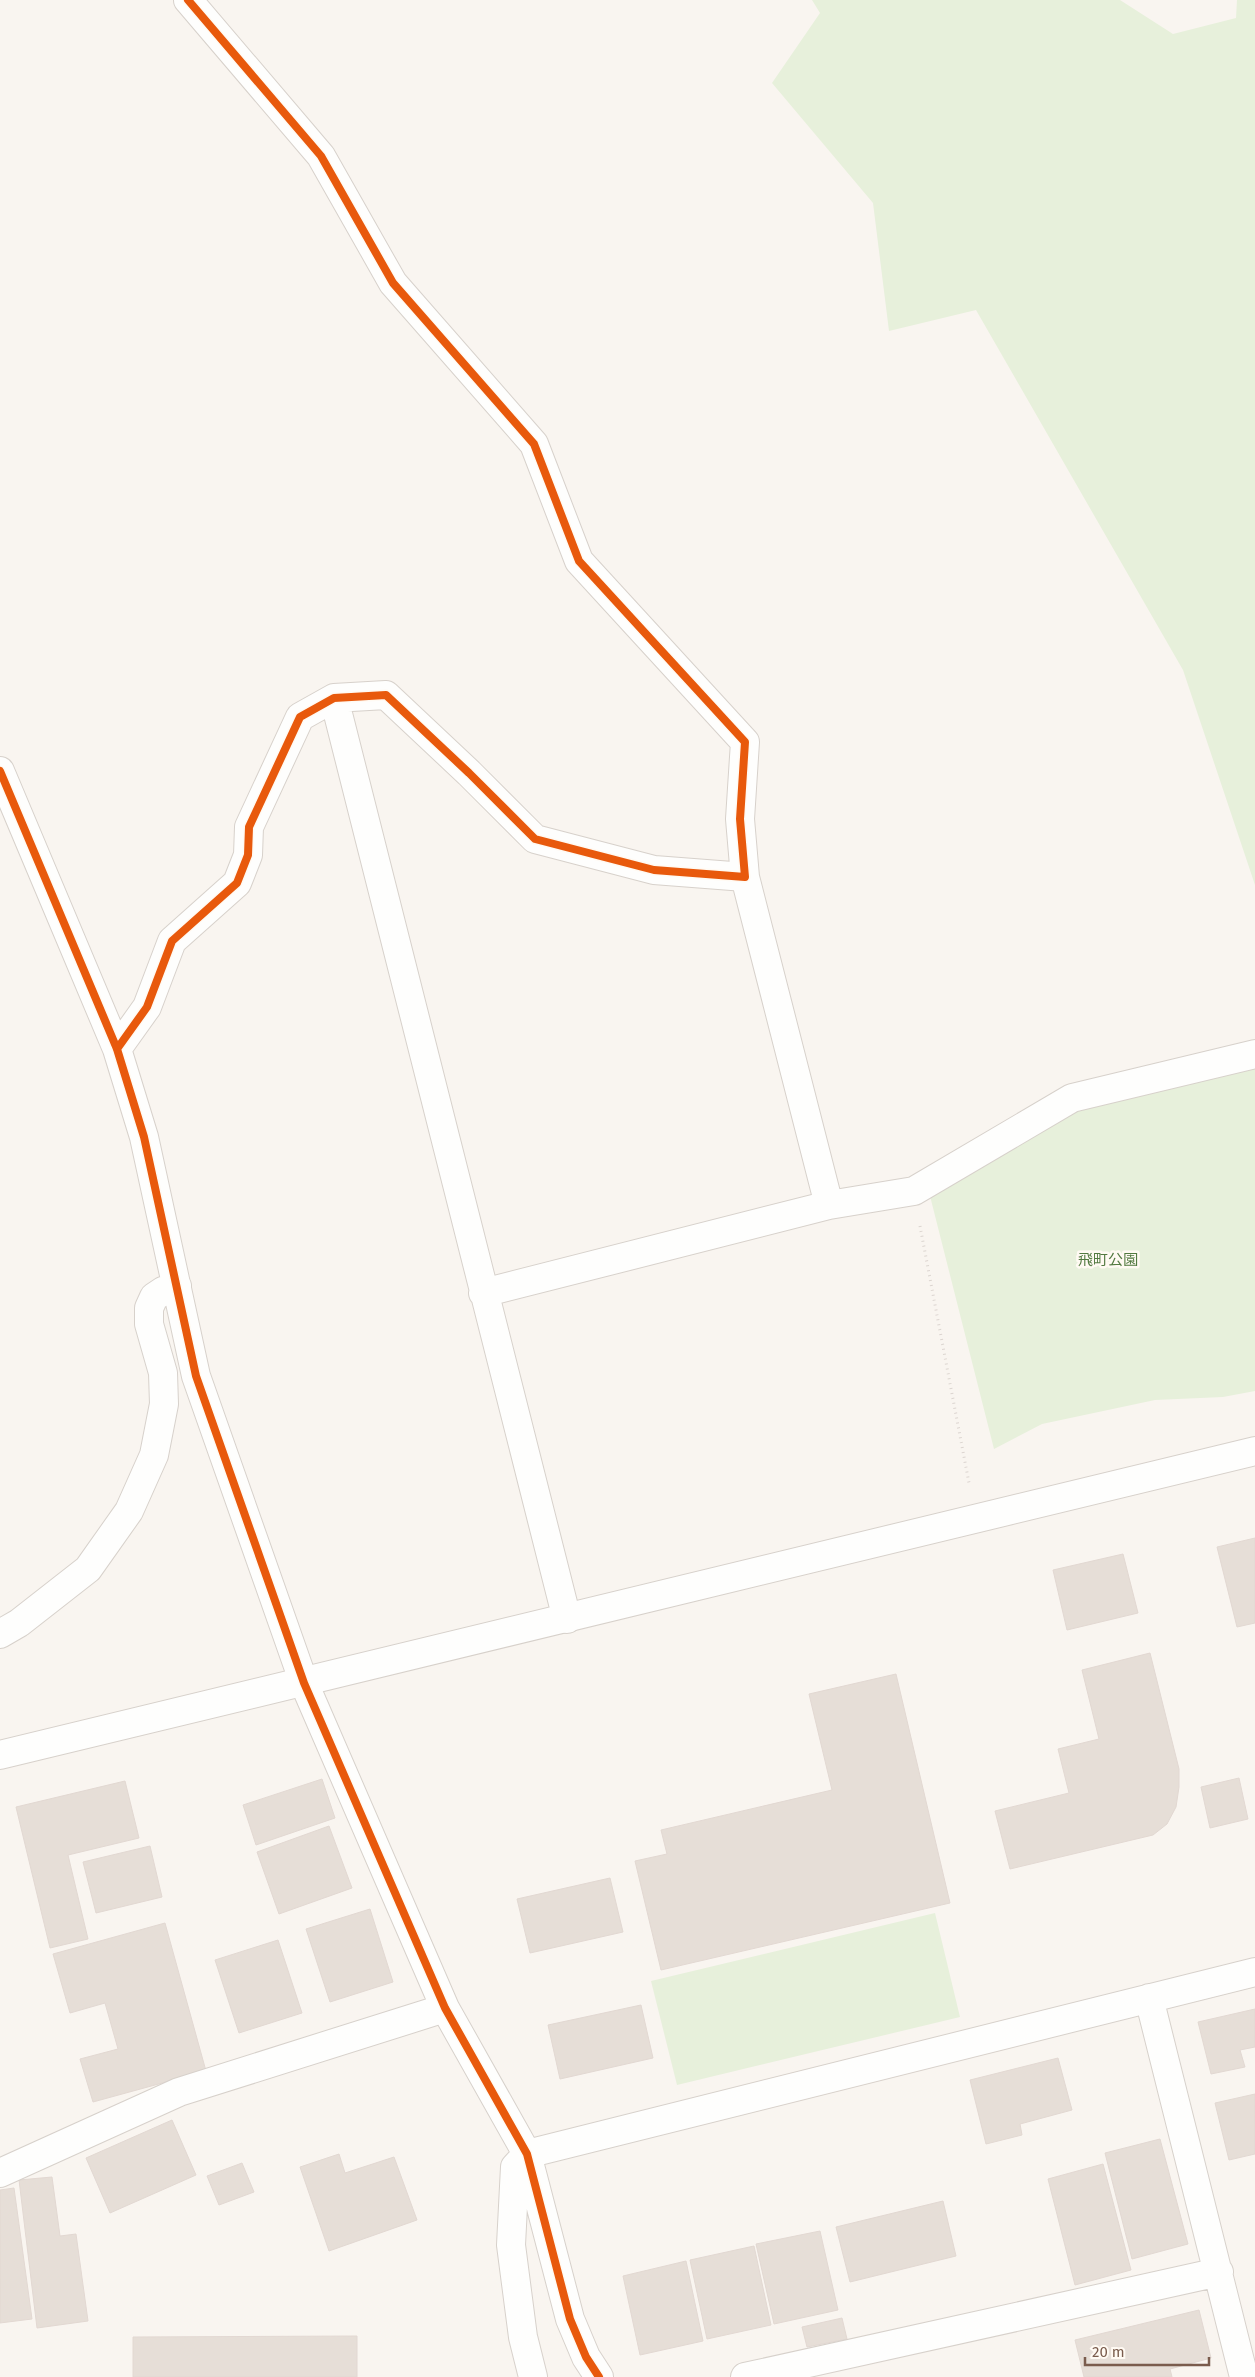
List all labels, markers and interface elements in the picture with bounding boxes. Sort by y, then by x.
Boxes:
park label: 飛町公園 [1078,1251,1138,1269]
scale bar [1085,2334,1209,2366]
text: 20 m [1092,2343,1125,2361]

